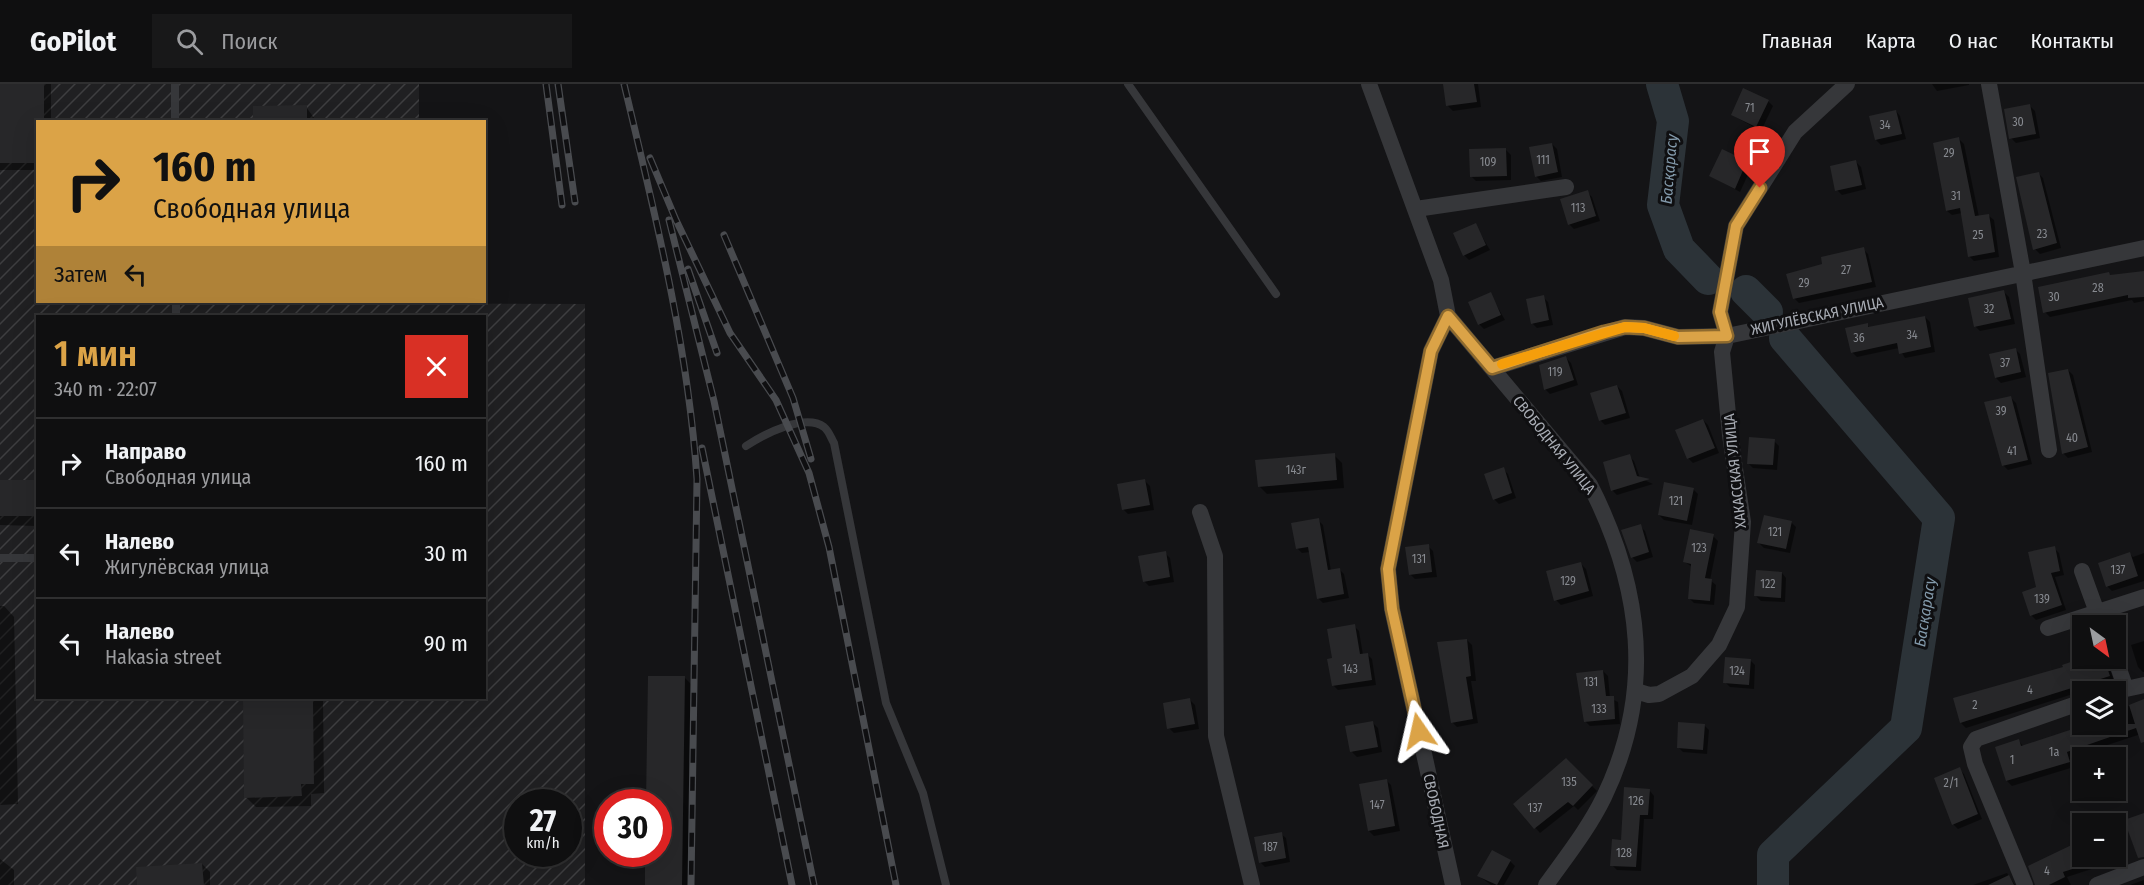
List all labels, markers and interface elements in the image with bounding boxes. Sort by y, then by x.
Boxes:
search box [152,14,572,68]
text: GoPilot [30,25,116,58]
icon: search [173,25,206,58]
text: Поиск [221,28,278,55]
text: Главная [1762,28,1833,54]
text: Карта [1866,28,1916,54]
text: О нас [1949,28,1997,54]
text: Контакты [2030,28,2114,54]
house number: 71 [1745,101,1755,115]
house number: 30 [2012,115,2024,129]
house number: 34 [1879,118,1891,132]
pin [1734,126,1785,188]
water label: Басқарасу [1656,132,1682,205]
icon: arrive [1743,135,1776,168]
text: 160 m [153,142,256,192]
icon: right [54,144,132,222]
house number: 29 [1943,146,1955,160]
house number: 111 [1536,153,1550,167]
house number: 109 [1480,155,1497,169]
house number: 31 [1951,189,1961,203]
text: Свободная улица [153,193,351,225]
house number: 113 [1571,201,1585,215]
house number: 23 [2037,227,2047,241]
house number: 25 [1973,228,1984,242]
icon: left [119,258,152,291]
text: Затем [54,261,107,288]
house number: 27 [1841,263,1851,277]
house number: 29 [1798,276,1810,290]
house number: 28 [2092,281,2104,295]
house number: 30 [2048,290,2060,304]
street label: ЖИГУЛЁВСКАЯ УЛИЦА [1749,293,1885,339]
house number: 32 [1984,302,1994,316]
house number: 34 [1906,328,1918,342]
house number: 36 [1853,331,1865,345]
text: 1 мин [54,332,137,376]
button: close [405,335,468,398]
house number: 37 [2000,356,2010,370]
house number: 119 [1547,365,1563,379]
text: 340 m · 22:07 [54,377,157,401]
street label: СВОБОДНАЯ УЛИЦА [1509,392,1599,498]
house number: 39 [1995,404,2007,418]
street label: ХАКАССКАЯ УЛИЦА [1720,413,1750,529]
house number: 40 [2066,431,2078,445]
text: Направо [105,438,186,465]
house number: 41 [2007,444,2017,458]
icon: right [54,447,87,480]
text: 160 m [415,450,468,477]
house number: 143г [1286,463,1307,477]
text: Свободная улица [105,465,251,489]
house number: 121 [1669,494,1683,508]
house number: 121 [1768,525,1782,539]
text: Налево [105,528,174,555]
icon: left [54,537,87,570]
text: 30 m [425,540,468,567]
house number: 123 [1691,541,1707,555]
house number: 131 [1412,552,1426,566]
text: Жигулёвская улица [105,555,269,579]
house number: 137 [2111,563,2126,577]
house number: 129 [1560,574,1576,588]
water label: Басқарасу [1910,575,1940,648]
house number: 122 [1760,577,1776,591]
house number: 139 [2034,592,2050,606]
north arrow [2072,615,2126,669]
map controls [2072,615,2126,867]
text: Налево [105,618,174,645]
icon: left [54,627,87,660]
text: 90 m [424,630,468,657]
text: Hakasia street [105,645,221,669]
house number: 143 [1342,662,1358,676]
house number: 124 [1729,664,1745,678]
house number: 131 [1584,675,1598,689]
button: layers [2072,681,2126,735]
house number: 4 [2027,683,2033,697]
house number: 2 [1972,698,1978,712]
position arrow [1387,699,1451,763]
house number: 133 [1591,702,1607,716]
house number: 1а [2049,745,2059,759]
button: + [2072,747,2126,801]
house number: 1 [2010,753,2014,767]
street label: СВОБОДНАЯ [1419,772,1453,850]
house number: 135 [1561,775,1577,789]
house number: 2/1 [1944,776,1958,790]
speed limit sign: 30 [594,789,672,867]
house number: 126 [1628,794,1644,808]
house number: 147 [1369,798,1385,812]
house number: 137 [1528,801,1543,815]
text: 27 [530,803,556,839]
button: − [2072,813,2126,867]
text: km/h [526,834,560,852]
house number: 187 [1262,840,1278,854]
house number: 128 [1616,846,1632,860]
house number: 4 [2044,864,2050,878]

